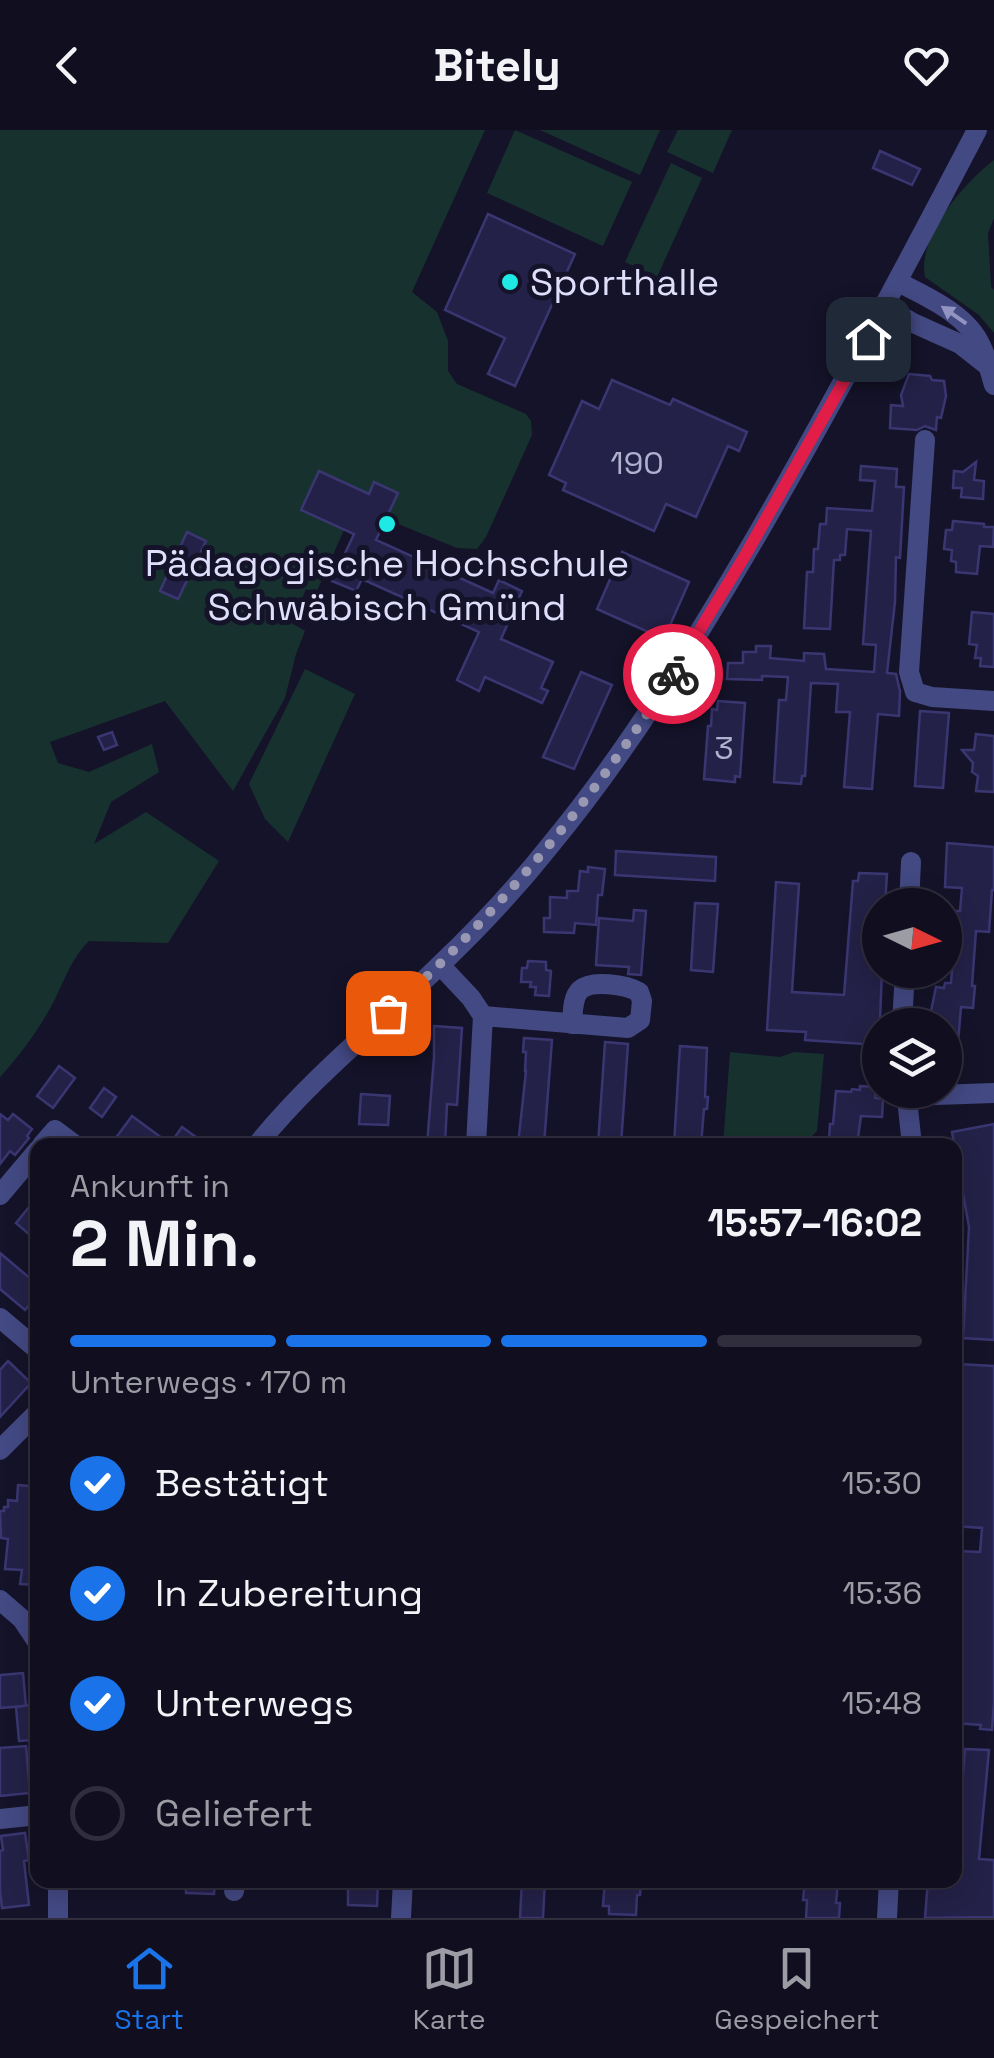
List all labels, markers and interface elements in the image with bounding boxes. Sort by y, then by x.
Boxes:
text: Bitely [433,37,561,94]
icon: back [40,38,95,93]
icon: heart [899,38,954,93]
place label: Sporthalle [530,258,719,306]
marker: Sporthalle [499,271,521,293]
pin [826,297,911,382]
one-way arrow [941,306,967,325]
icon: home [841,312,896,367]
house number: 190 [610,443,664,483]
marker: Pädagogische Hochschule Schwäbisch Gmünd [376,513,398,535]
place label: Pädagogische Hochschule Schwäbisch Gmünd [145,539,629,631]
courier [623,624,723,724]
icon: bike [646,647,701,702]
house number: 3 [714,728,734,768]
north arrow [862,888,962,988]
map controls [862,888,962,1108]
pin [346,971,431,1056]
icon: bag [361,986,416,1041]
button: layers [862,1008,962,1108]
text: Ankunft in [70,1166,230,1206]
text: 15:57–16:02 [708,1199,922,1247]
text: 2 Min. [70,1202,259,1285]
text: Unterwegs · 170 m [70,1362,347,1402]
icon: check [70,1456,125,1511]
text: Bestätigt [155,1459,329,1507]
text: 15:30 [842,1463,922,1503]
icon: check [70,1566,125,1621]
text: In Zubereitung [155,1569,423,1617]
text: 15:36 [842,1573,922,1613]
icon: check [70,1676,125,1731]
text: Unterwegs [155,1679,354,1727]
text: 15:48 [841,1683,922,1723]
text: Geliefert [155,1789,313,1837]
tab: Start [114,1941,184,2037]
tab: Karte [413,1941,486,2037]
tab: Gespeichert [714,1941,880,2037]

